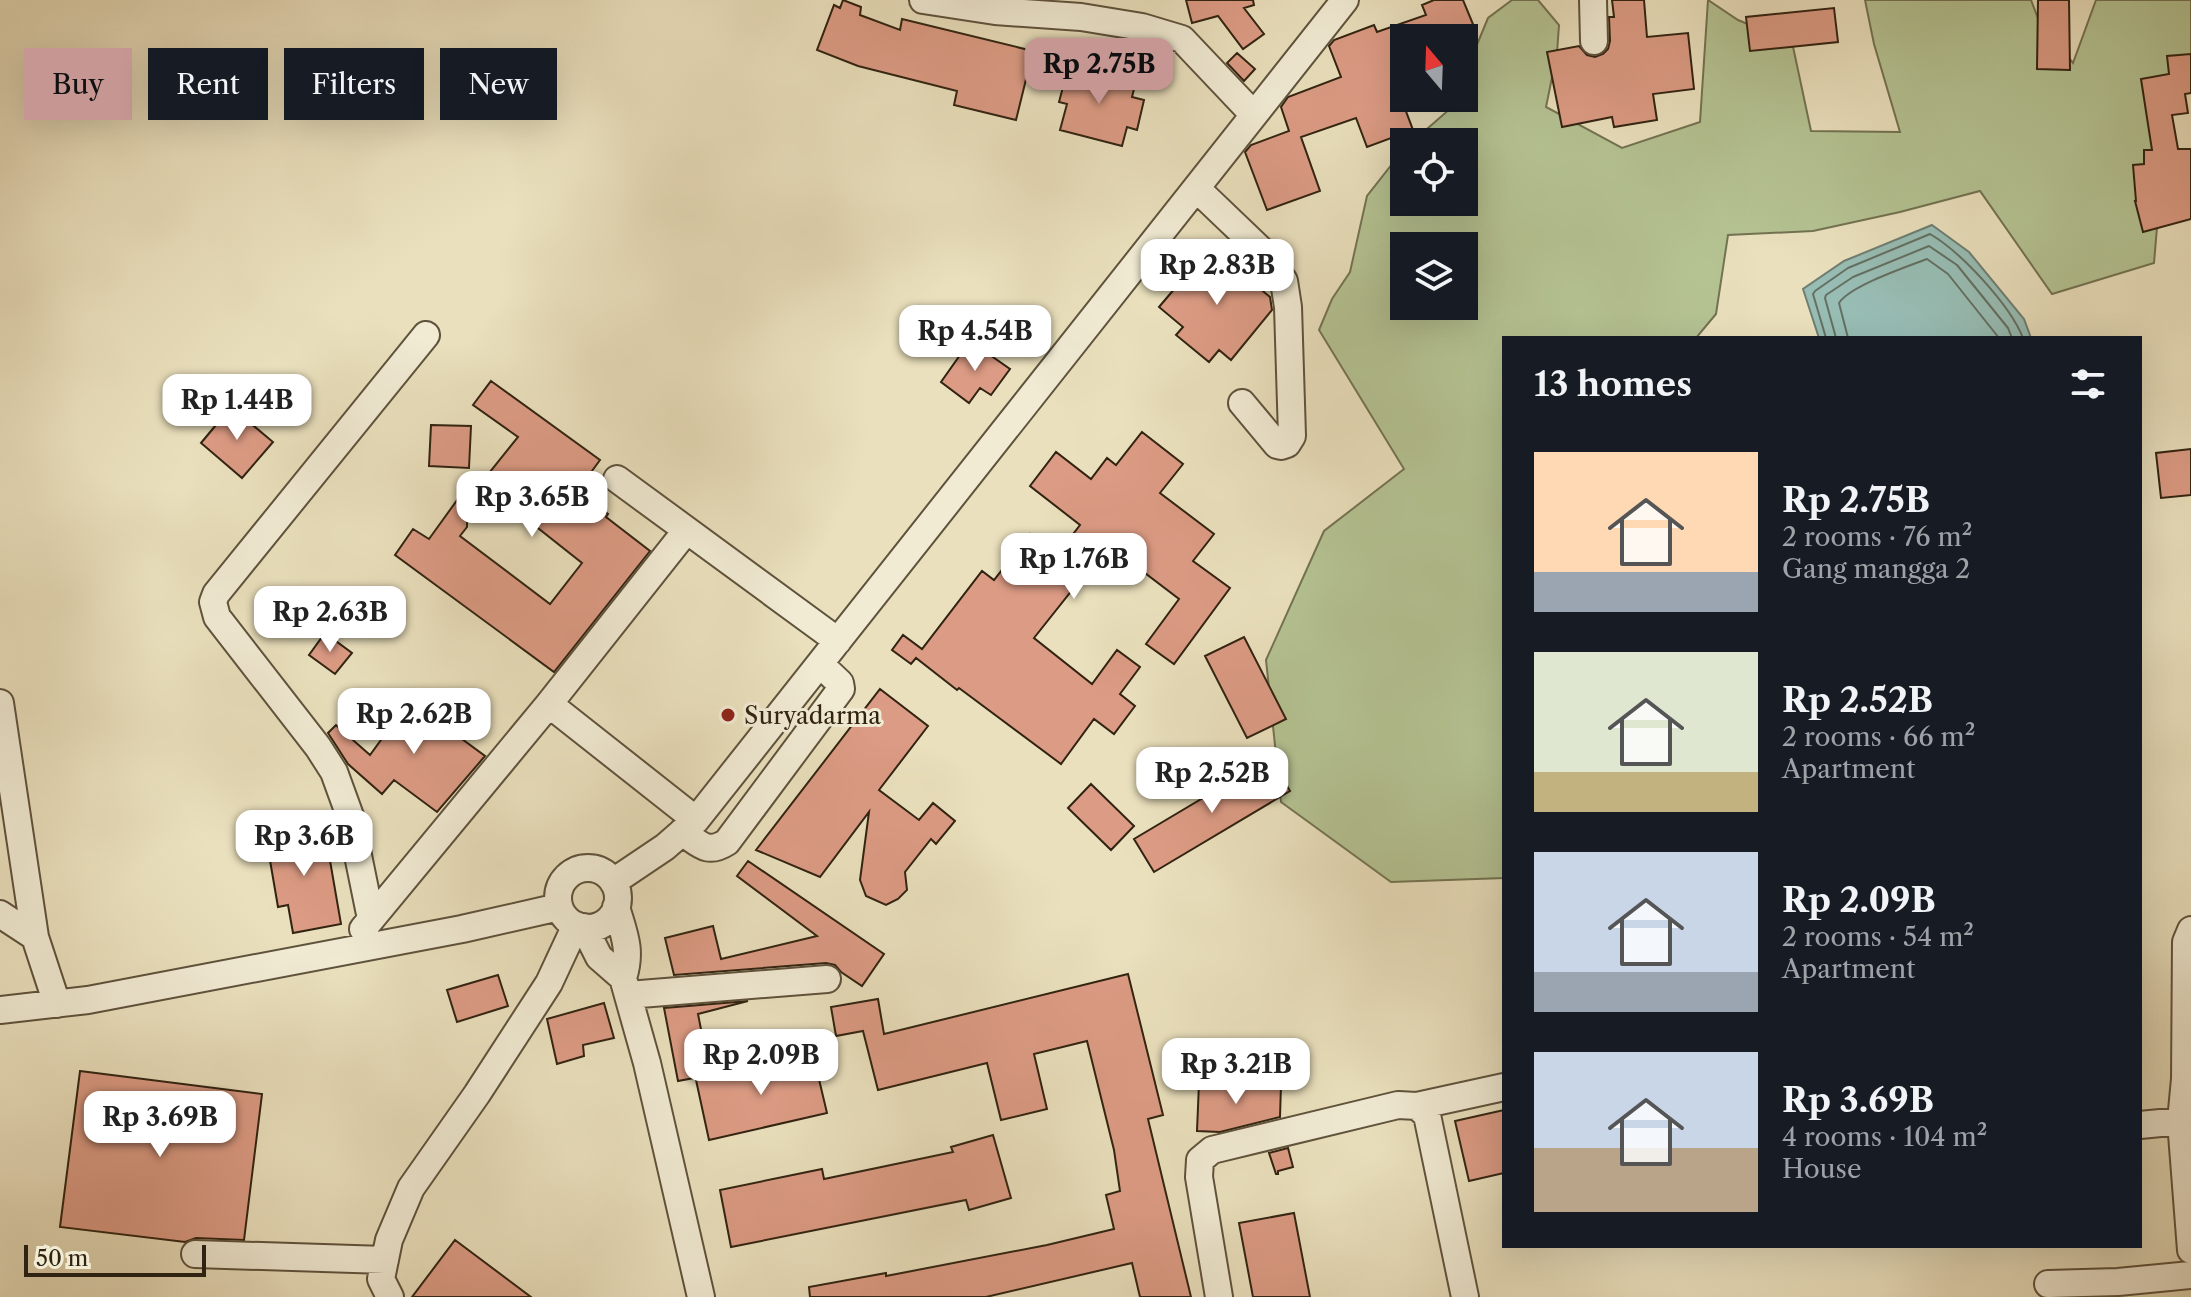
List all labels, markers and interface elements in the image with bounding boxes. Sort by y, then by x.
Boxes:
north arrow [1390,24,1478,112]
map controls [1390,24,1478,320]
pin: Rp 2.75B [1016,38,1182,106]
chip: Buy [24,48,132,120]
chip: Rent [148,48,268,120]
chip: Filters [284,48,424,120]
chip: New [440,48,557,120]
text: Rp 2.75B [1042,48,1156,80]
button: locate [1390,128,1478,216]
button: layers [1390,232,1478,320]
pin: Rp 2.83B [1134,239,1300,307]
text: Rp 2.83B [1159,249,1275,281]
pin: Rp 4.54B [892,305,1058,373]
text: Rp 4.54B [917,315,1033,347]
icon: filters [2066,362,2110,406]
text: 13 homes [1534,363,1692,405]
pin: Rp 1.44B [154,374,320,442]
text: Rp 1.44B [181,384,294,416]
pin: Rp 3.65B [449,471,615,539]
text: Rp 2.75B [1782,479,1930,521]
text: Rp 3.65B [474,481,590,513]
icon: home [1598,484,1694,580]
text: 2 rooms · 76 m² [1782,521,1972,553]
pin: Rp 1.76B [991,533,1157,601]
text: Rp 1.76B [1019,543,1129,575]
text: Gang mangga 2 [1782,553,1970,585]
pin: Rp 2.63B [247,586,413,654]
text: Rp 2.63B [272,596,388,628]
text: Rp 2.52B [1782,679,1933,721]
icon: home [1598,684,1694,780]
pin: Rp 2.62B [331,688,497,756]
text: Rp 2.62B [356,698,472,730]
place label: Suryadarma [744,701,881,730]
marker: Suryadarma [719,706,737,724]
text: 2 rooms · 66 m² [1782,721,1975,753]
pin: Rp 2.52B [1129,747,1295,815]
text: Apartment [1782,753,1915,785]
text: Rp 2.52B [1154,757,1270,789]
pin: Rp 3.6B [230,810,378,878]
text: Rp 3.6B [254,820,354,852]
text: Rp 2.09B [1782,879,1936,921]
icon: home [1598,884,1694,980]
text: 2 rooms · 54 m² [1782,921,1974,953]
text: Apartment [1782,953,1915,985]
pin: Rp 2.09B [678,1029,844,1097]
pin: Rp 3.21B [1153,1038,1319,1106]
text: Rp 2.09B [702,1039,820,1071]
text: Rp 3.21B [1180,1048,1292,1080]
text: Rp 3.69B [1782,1079,1934,1121]
icon: home [1598,1084,1694,1180]
pin: Rp 3.69B [77,1091,243,1159]
text: Rp 3.69B [102,1101,218,1133]
text: 4 rooms · 104 m² [1782,1121,1987,1153]
text: House [1782,1153,1862,1185]
scale bar [24,1241,206,1277]
text: 50 m [36,1245,88,1272]

